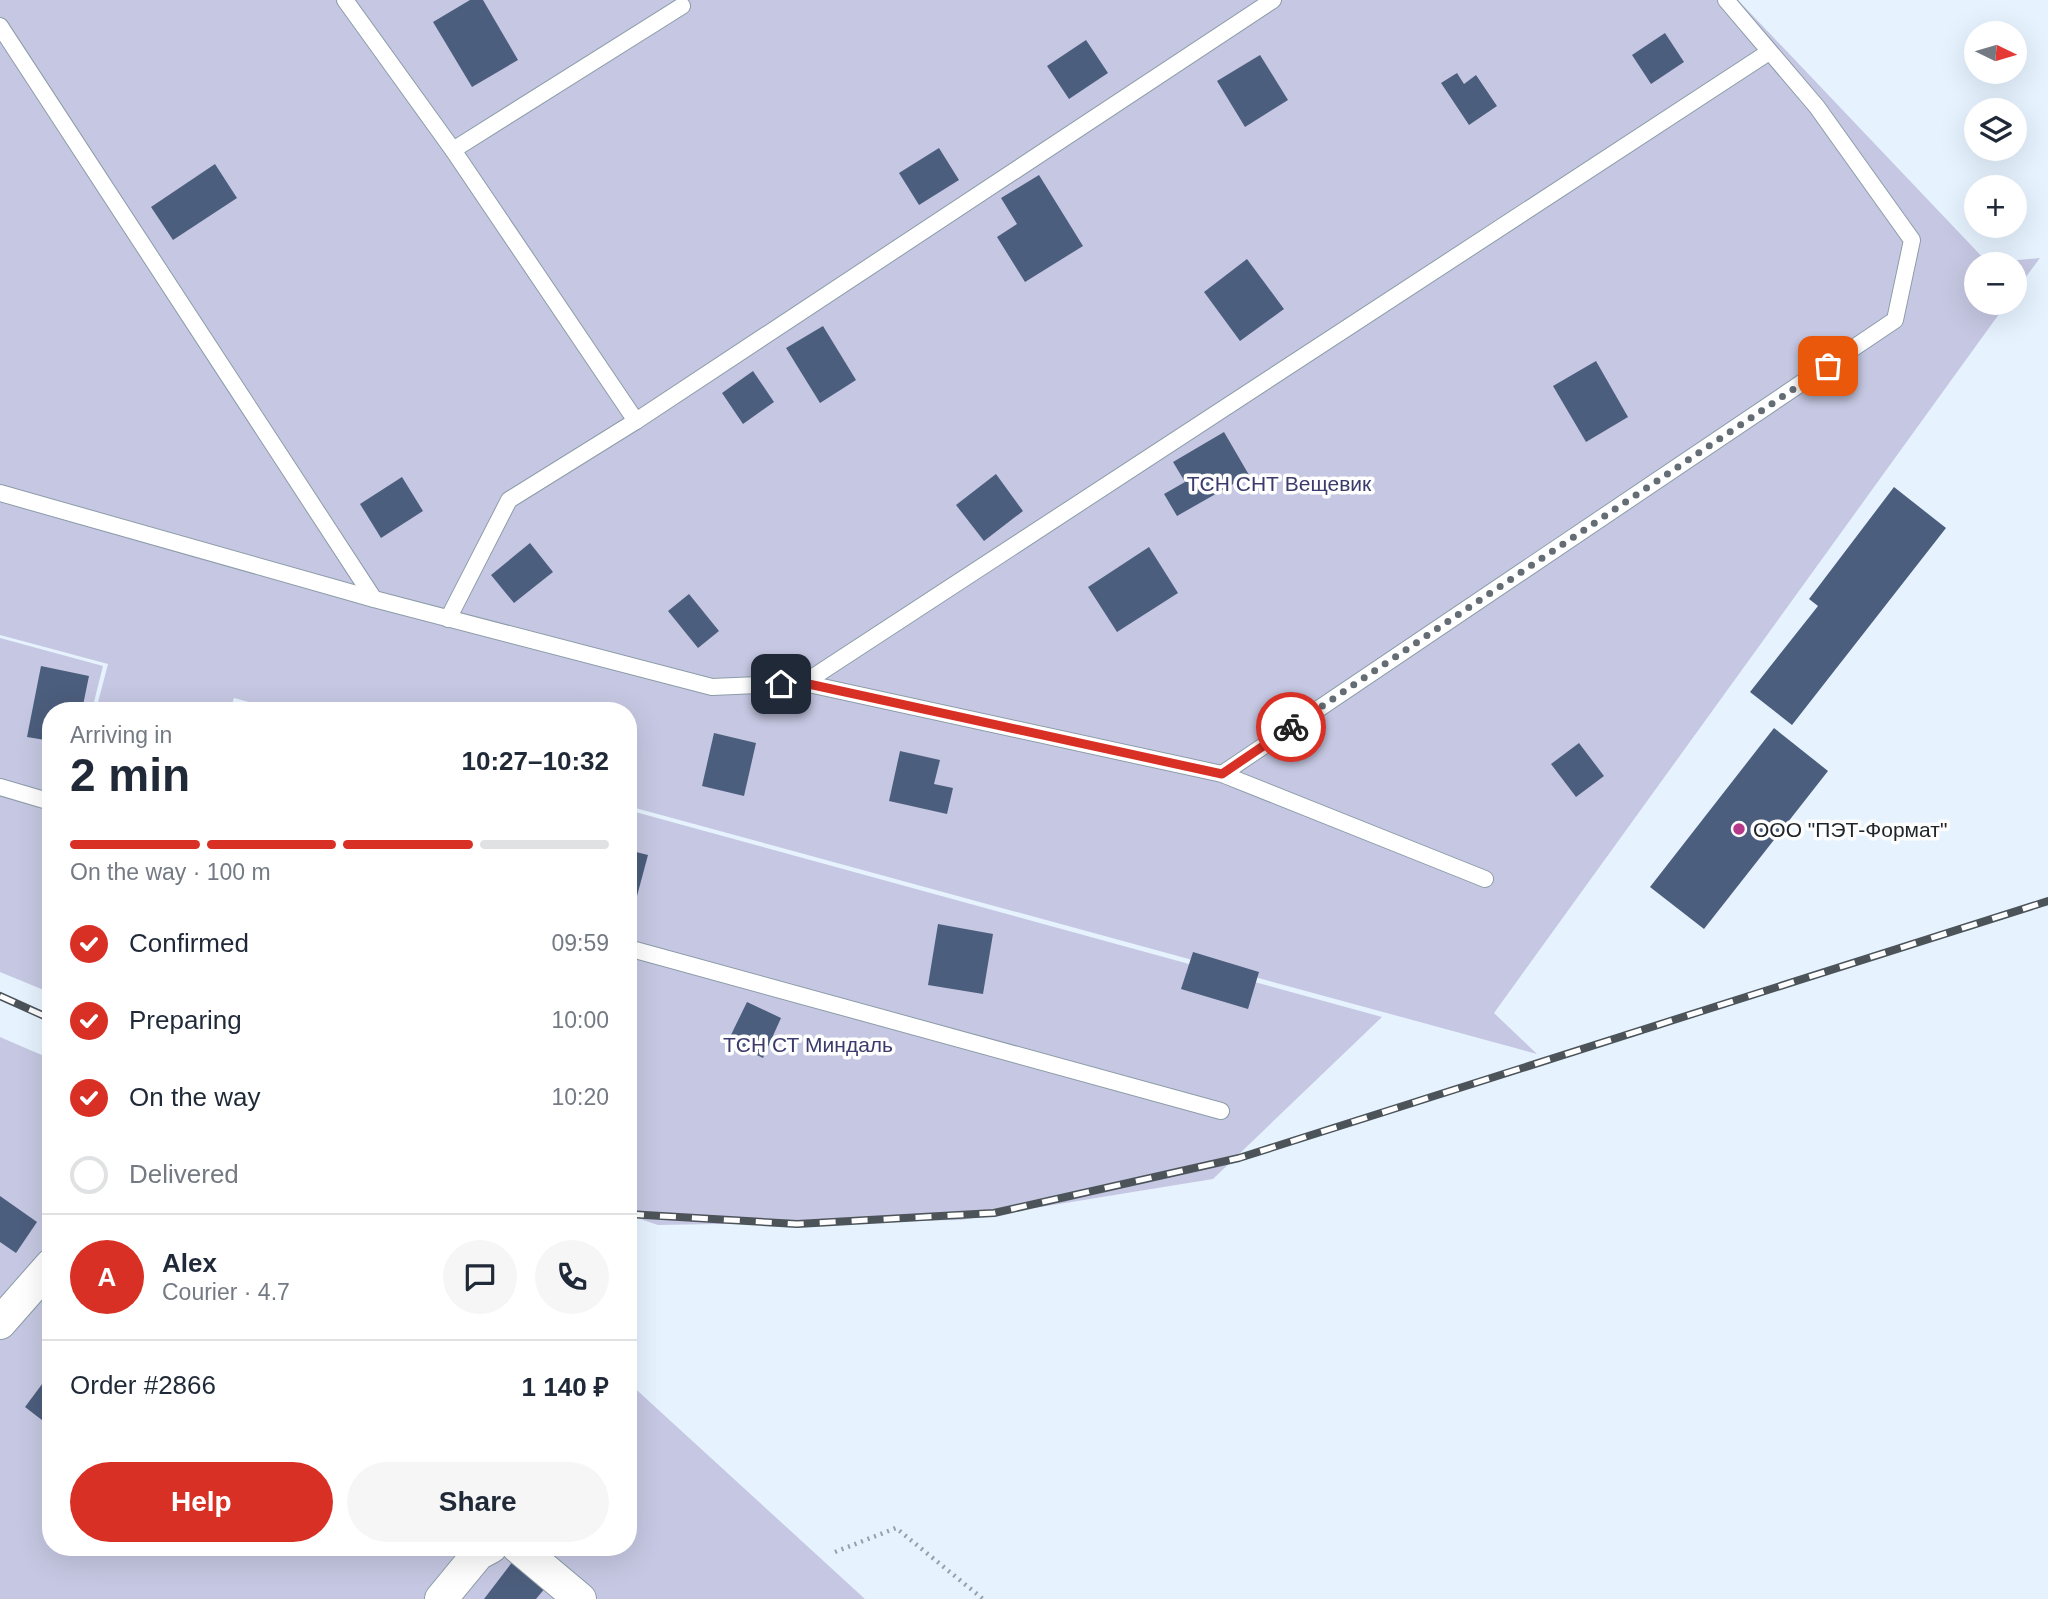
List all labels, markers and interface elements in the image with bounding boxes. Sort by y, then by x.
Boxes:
north arrow [1964,21,2026,84]
map controls [1964,21,2027,315]
button: layers [1964,98,2027,161]
button: + [1964,175,2027,238]
button: − [1964,252,2027,315]
pin [1798,336,1858,396]
icon: bag [1809,347,1847,385]
park label: ТСН СНТ Вещевик [1187,472,1372,495]
pin [751,654,811,714]
icon: home [762,665,800,703]
courier [1256,692,1326,762]
icon: bike [1272,708,1310,746]
text: Arriving in [70,722,172,748]
text: 10:27–10:32 [462,746,609,776]
text: 2 min [70,749,190,801]
place label: ООО "ПЭТ-Формат" [1753,818,1947,841]
marker: ООО "ПЭТ-Формат" [1731,821,1747,837]
text: On the way · 100 m [70,859,271,885]
icon: check [70,925,108,963]
text: Confirmed [129,928,249,958]
text: 09:59 [551,930,609,956]
icon: check [70,1002,108,1040]
text: Preparing [129,1005,242,1035]
text: 10:00 [551,1007,609,1033]
park label: ТСН СТ Миндаль [723,1033,893,1056]
icon: check [70,1079,108,1117]
text: On the way [129,1082,261,1112]
text: 10:20 [551,1084,609,1110]
text: Delivered [129,1159,239,1189]
button: chat [443,1240,517,1314]
button: phone [535,1240,609,1314]
text: Alex [162,1248,217,1278]
text: A [98,1262,116,1292]
text: Courier · 4.7 [162,1279,290,1305]
text: Order #2866 [70,1370,216,1400]
text: 1 140 ₽ [522,1372,609,1402]
button: Help [70,1462,333,1542]
button: Share [347,1462,609,1542]

